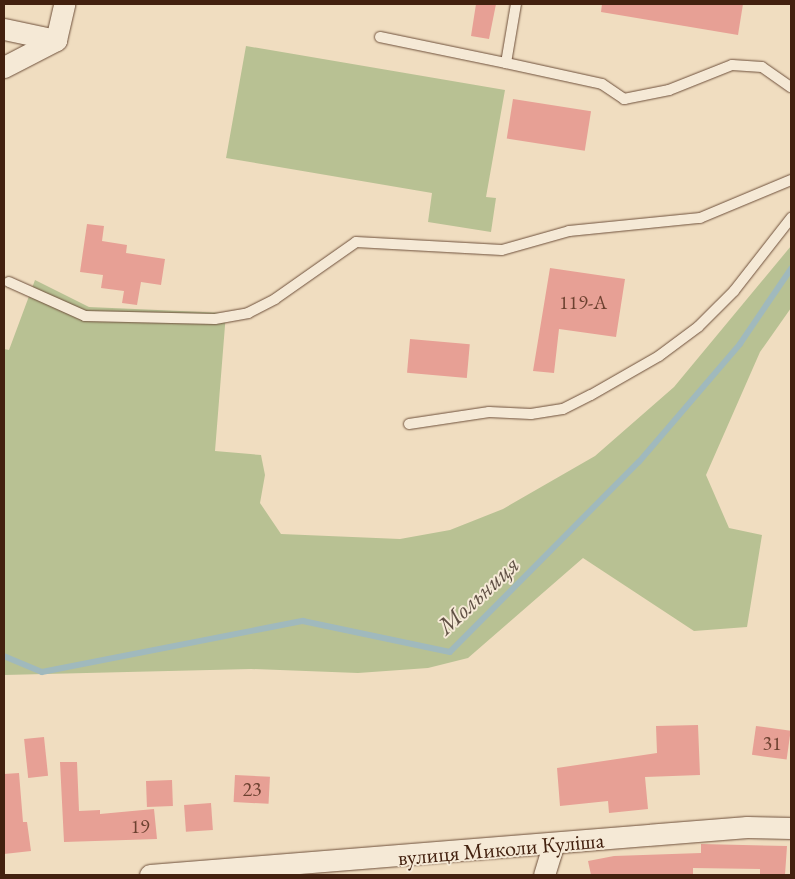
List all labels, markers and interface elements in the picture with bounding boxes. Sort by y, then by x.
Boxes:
house number: 119-А [559,290,607,314]
water label: Мольниця [431,550,525,640]
house number: 31 [762,731,782,755]
house number: 23 [242,777,262,801]
house number: 19 [130,814,150,838]
street label: вулиця Миколи Куліша [397,827,605,871]

